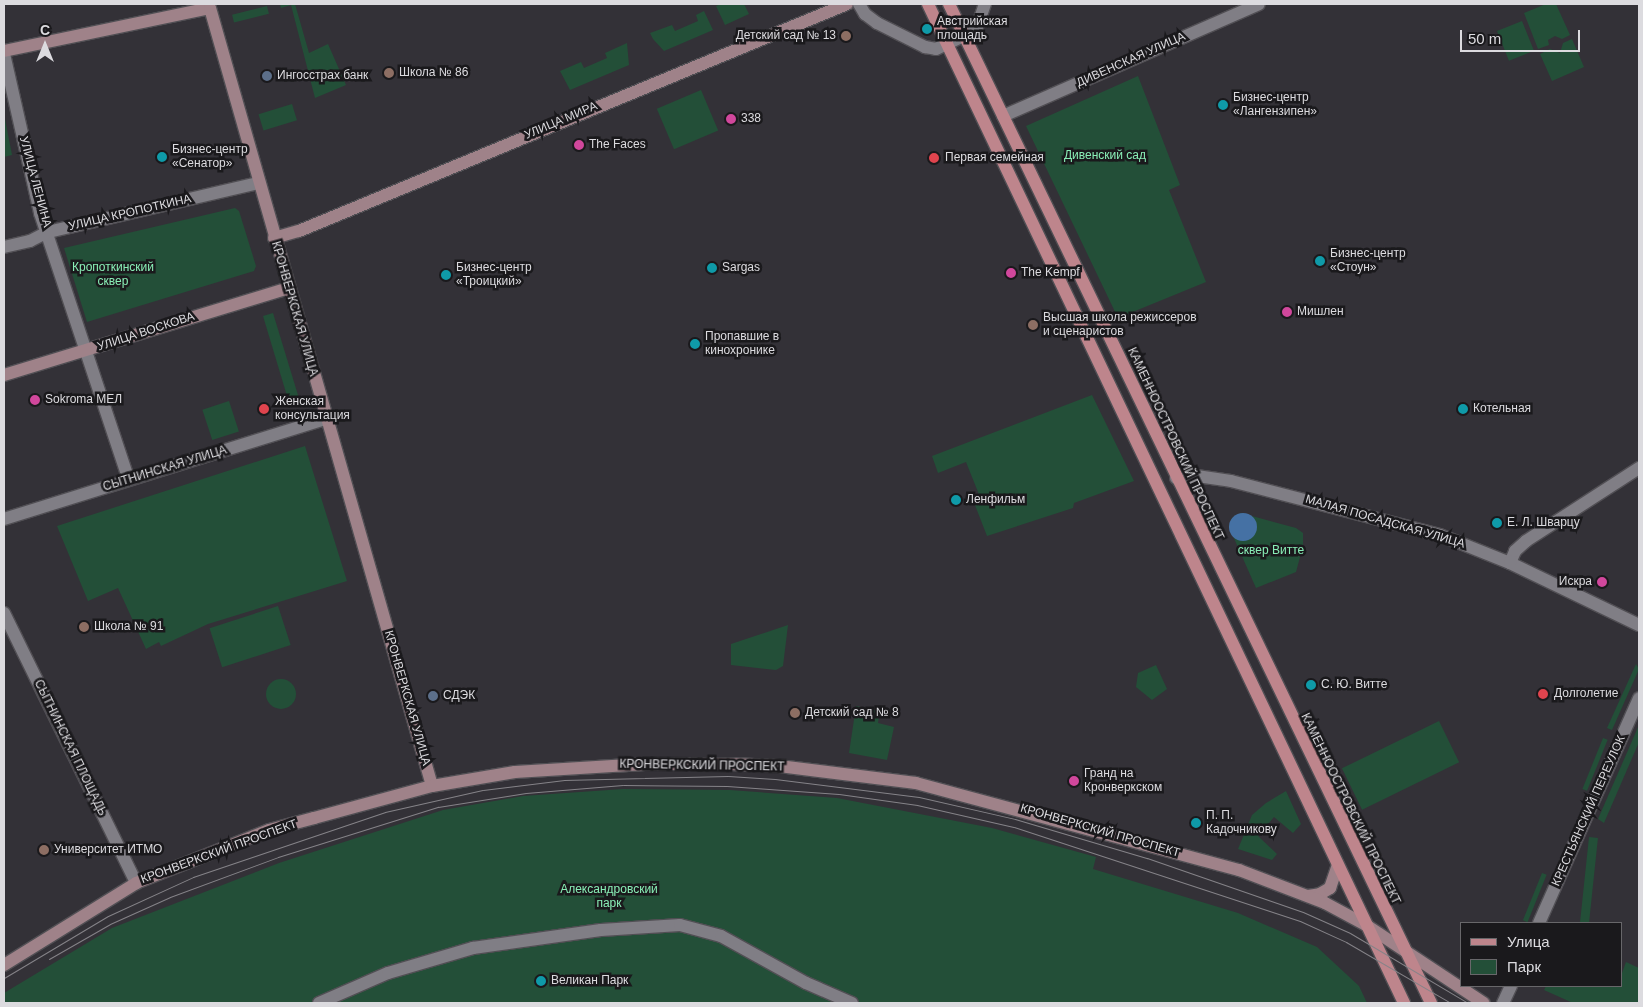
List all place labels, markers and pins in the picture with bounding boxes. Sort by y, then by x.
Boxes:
place label: Австрийская площадь [937,15,1008,43]
marker: Австрийская площадь [921,23,933,35]
place label: Детский сад № 13 [736,29,836,43]
marker: Детский сад № 13 [840,30,852,42]
place label: Школа № 86 [399,66,468,80]
marker: Школа № 86 [383,67,395,79]
place label: Ингосстрах банк [277,69,368,83]
marker: Ингосстрах банк [261,70,273,82]
place label: Бизнес-центр «Лангензипен» [1233,91,1317,119]
marker: Бизнес-центр «Лангензипен» [1217,99,1229,111]
place label: 338 [741,112,761,126]
marker: 338 [725,113,737,125]
place label: The Faces [589,138,646,152]
marker: The Faces [573,139,585,151]
place label: Бизнес-центр «Сенатор» [172,143,248,171]
marker: Бизнес-центр «Сенатор» [156,151,168,163]
marker: Первая семейная [927,151,941,165]
place label: Первая семейная [945,151,1044,165]
place label: Бизнес-центр «Стоун» [1330,247,1406,275]
marker: Бизнес-центр «Стоун» [1314,255,1326,267]
place label: Бизнес-центр «Троицкий» [456,261,532,289]
place label: Sargas [722,261,760,275]
marker: Sargas [706,262,718,274]
place label: The Kempf [1021,266,1080,280]
marker: The Kempf [1005,267,1017,279]
marker: Бизнес-центр «Троицкий» [440,269,452,281]
place label: Мишлен [1297,305,1344,319]
marker: Мишлен [1281,306,1293,318]
place label: Высшая школа режиссеров и сценаристов [1043,311,1197,339]
marker: Высшая школа режиссеров и сценаристов [1027,319,1039,331]
place label: Пропавшие в кинохронике [705,330,779,358]
marker: Пропавшие в кинохронике [689,338,701,350]
place label: Sokroma МЕЛ [45,393,122,407]
marker: Sokroma МЕЛ [29,394,41,406]
place label: Женская консультация [275,395,350,423]
marker: Женская консультация [257,402,271,416]
place label: Котельная [1473,402,1531,416]
marker: Котельная [1457,403,1469,415]
place label: Ленфильм [966,493,1025,507]
marker: Ленфильм [950,494,962,506]
place label: Е. Л. Шварцу [1507,516,1580,530]
marker: Е. Л. Шварцу [1491,517,1503,529]
place label: Искра [1559,575,1592,589]
marker: Искра [1596,576,1608,588]
place label: Школа № 91 [94,620,163,634]
marker: Школа № 91 [78,621,90,633]
place label: С. Ю. Витте [1321,678,1387,692]
marker: С. Ю. Витте [1305,679,1317,691]
marker: Долголетие [1536,687,1550,701]
place label: Долголетие [1554,687,1618,701]
place label: СДЭК [443,689,475,703]
marker: СДЭК [427,690,439,702]
place label: Детский сад № 8 [805,706,899,720]
marker: Детский сад № 8 [789,707,801,719]
place label: Гранд на Кронверкском [1084,767,1162,795]
marker: Гранд на Кронверкском [1068,775,1080,787]
place label: П. П. Кадочникову [1206,809,1277,837]
marker: П. П. Кадочникову [1190,817,1202,829]
place label: Университет ИТМО [54,843,162,857]
marker: Университет ИТМО [38,844,50,856]
place label: Великан Парк [551,974,628,988]
marker: Великан Парк [535,975,547,987]

